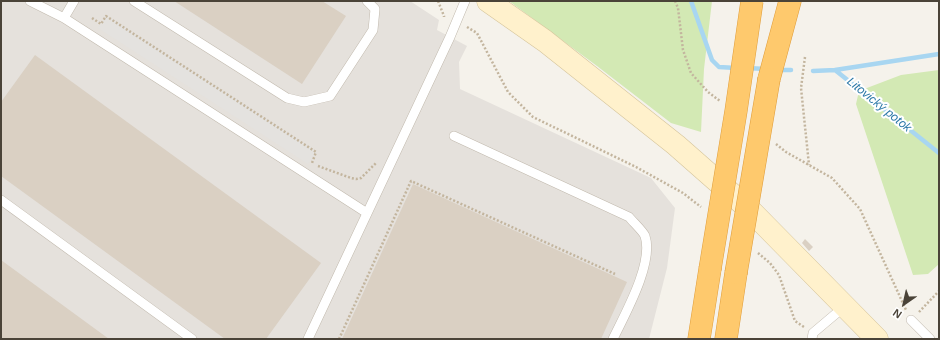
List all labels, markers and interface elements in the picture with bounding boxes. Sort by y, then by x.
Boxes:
water label: Litovický potok [844,75,914,135]
north arrow [884,284,924,324]
text: N [891,307,904,321]

